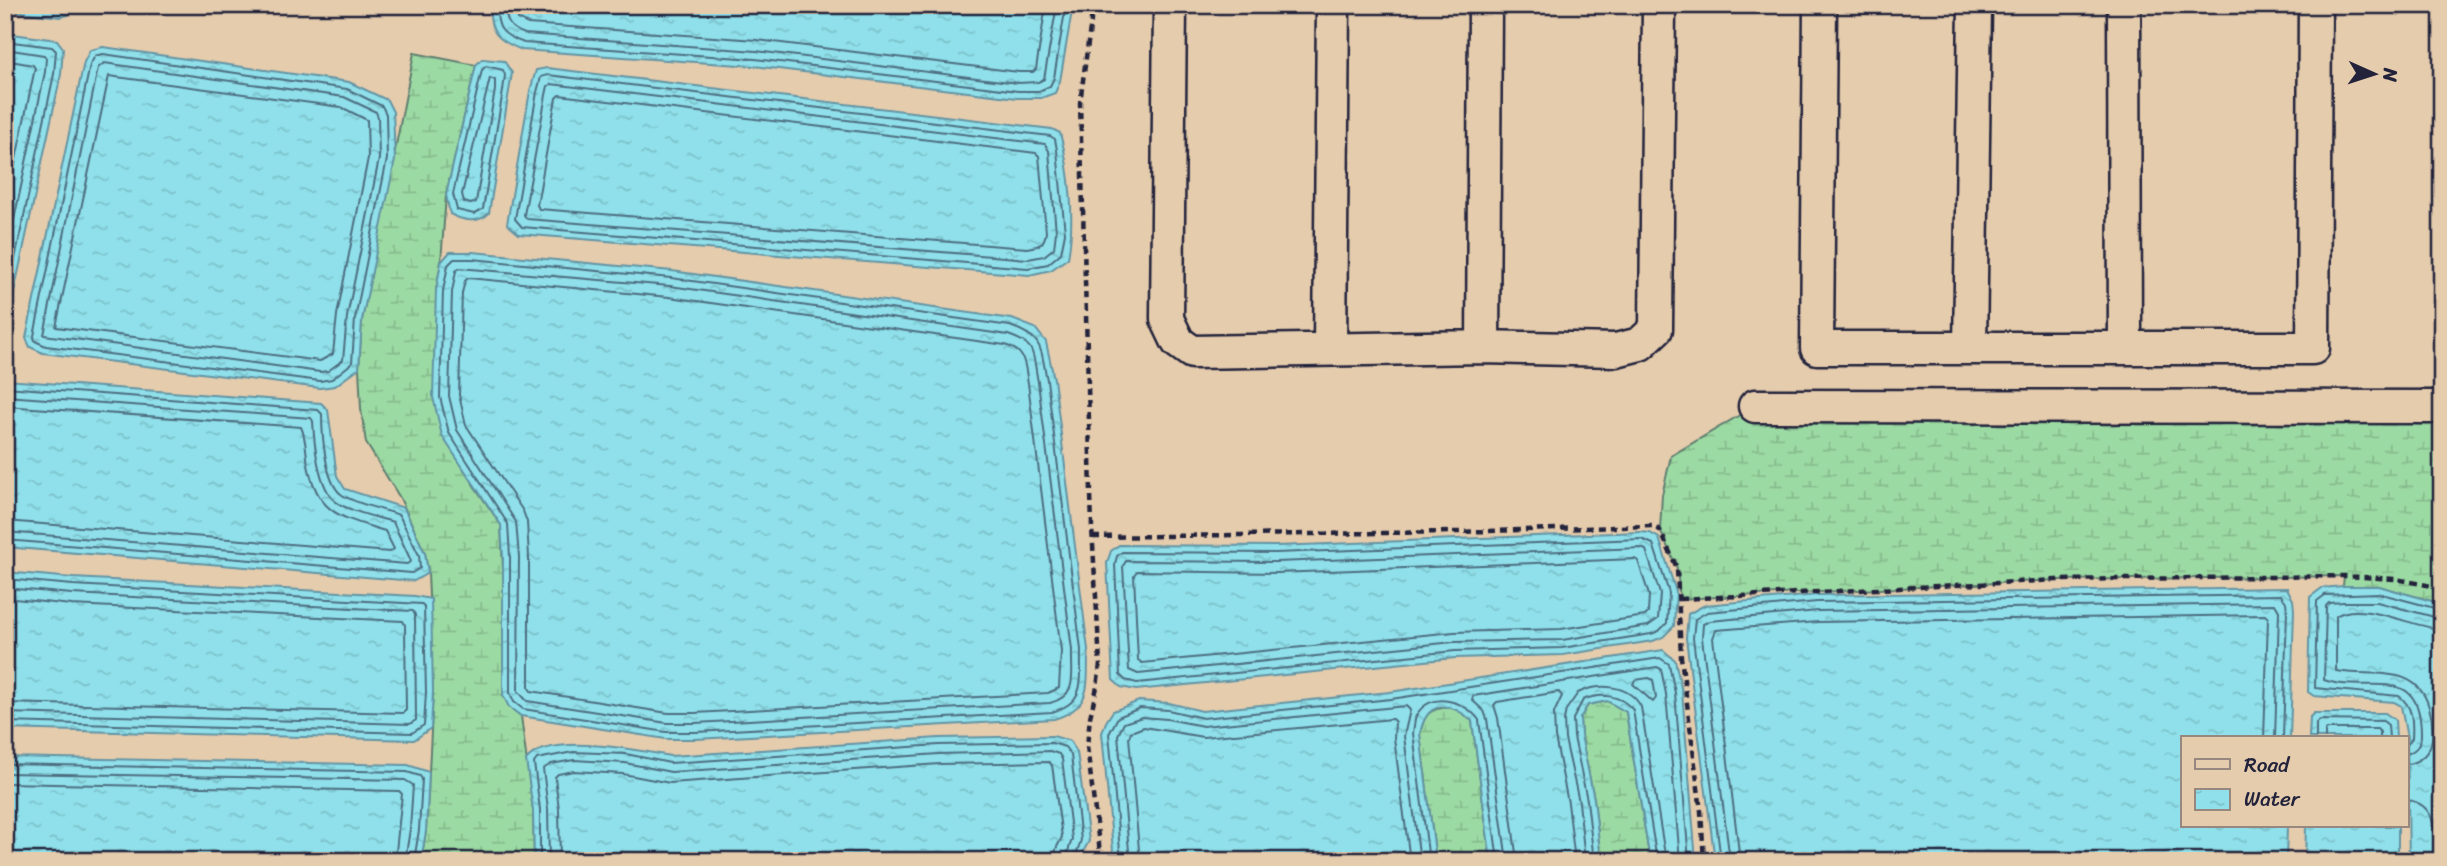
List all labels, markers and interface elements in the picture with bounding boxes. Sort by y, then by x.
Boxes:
north arrow [2338,38,2408,108]
text: N [2374,66,2407,83]
legend [2181,736,2408,828]
text: Road [2244,746,2291,784]
text: Water [2244,780,2301,818]

